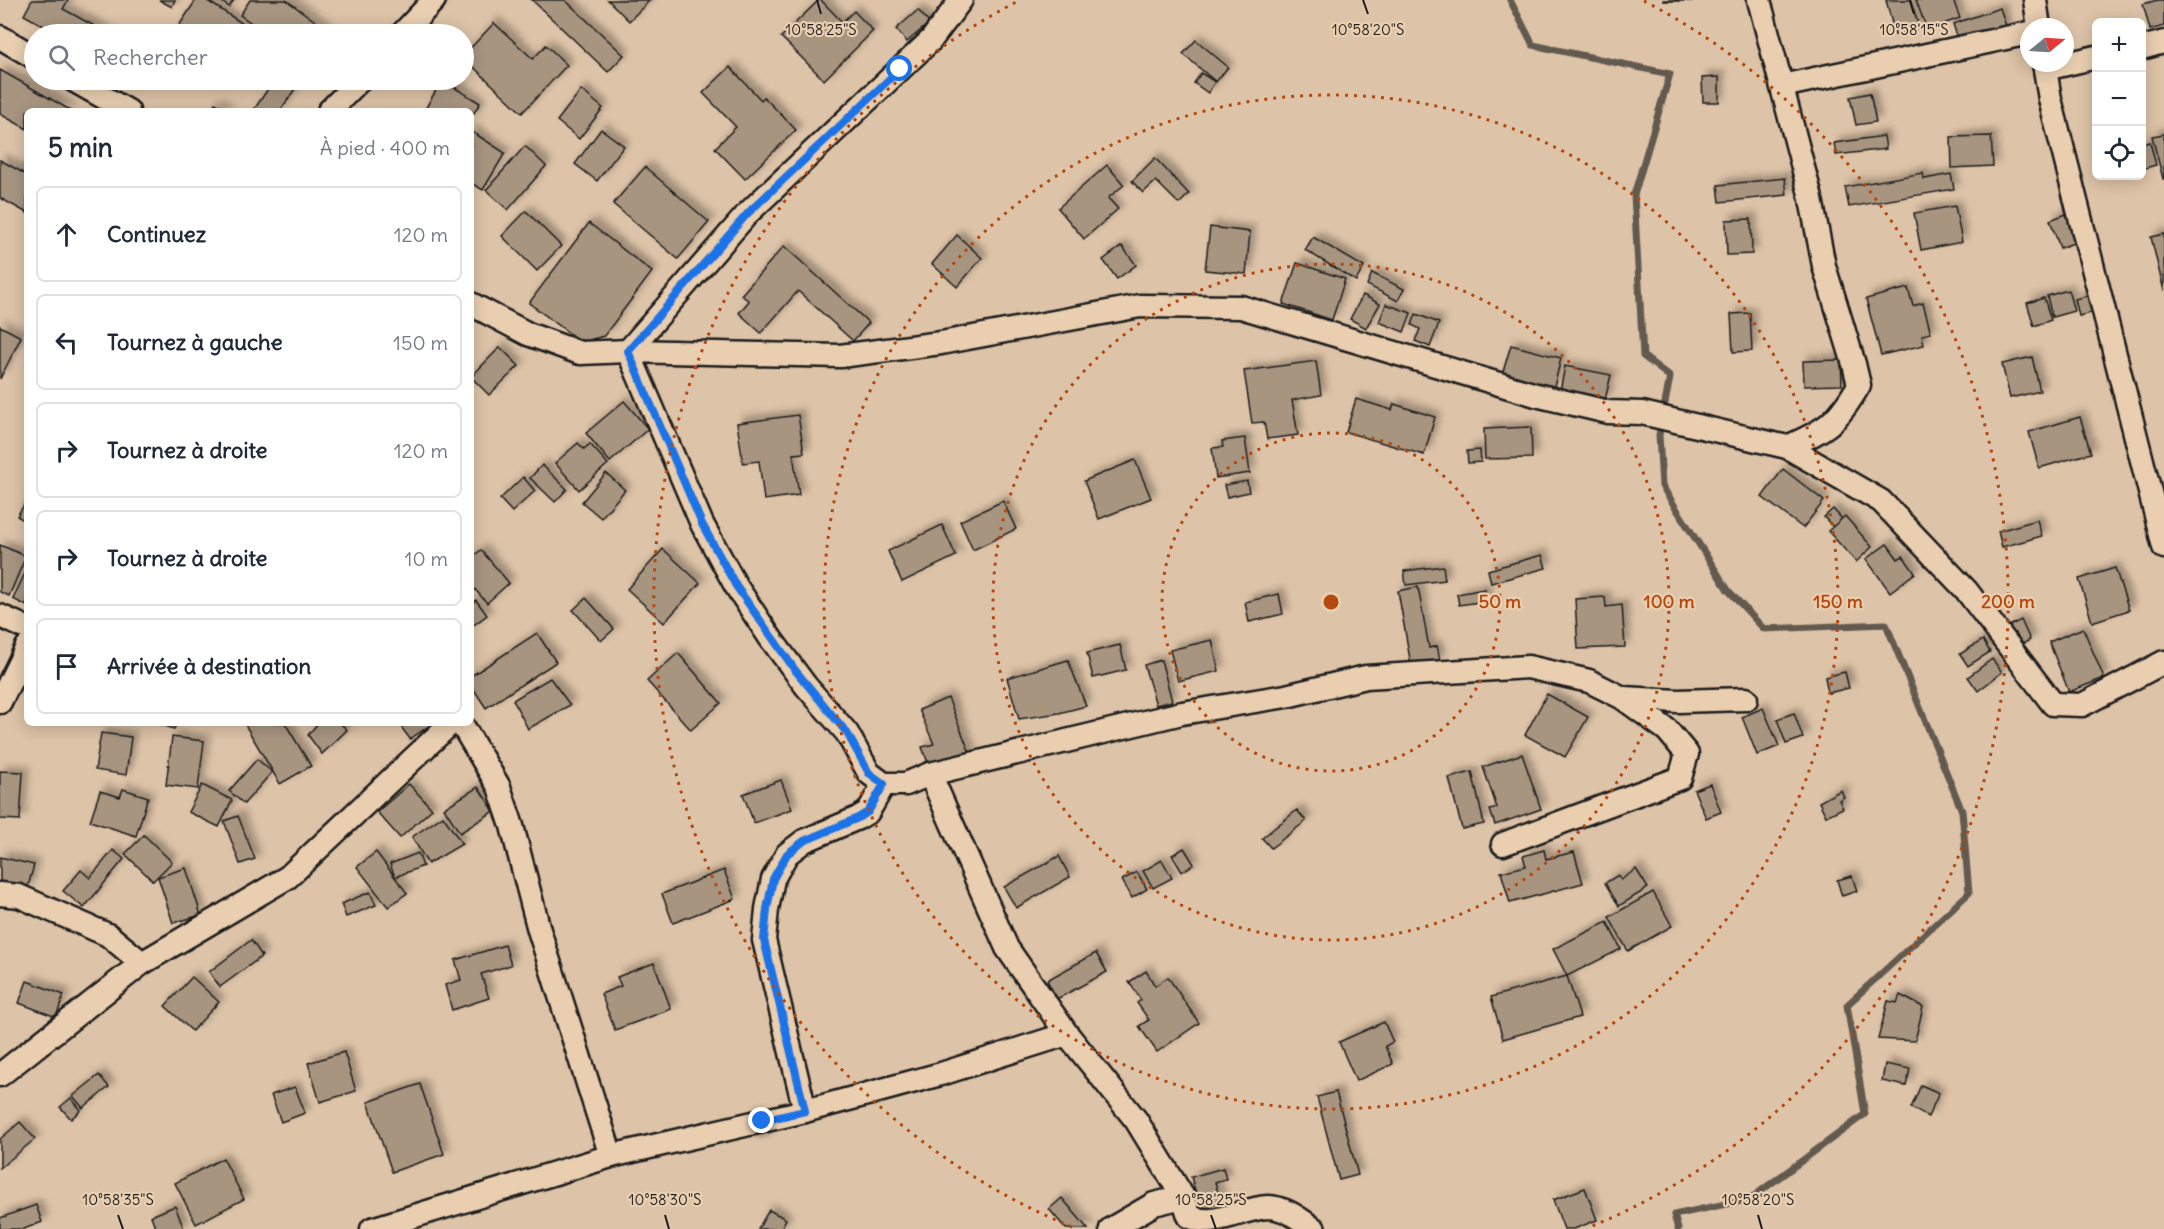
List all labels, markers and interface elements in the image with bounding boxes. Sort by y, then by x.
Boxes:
north arrow [2020,18,2074,72]
map controls [2092,18,2146,180]
button: + [2092,18,2146,72]
text: 10°58'25"S [785,20,857,39]
text: 10°58'20"S [1332,20,1404,39]
text: 10°58'15"S [1879,20,1949,39]
search box [24,24,474,90]
icon: search [45,41,78,74]
text: Rechercher [93,43,208,71]
route start [886,55,912,81]
button: − [2092,72,2146,126]
button: locate [2092,126,2146,180]
text: 5 min [48,131,113,164]
text: À pied · 400 m [320,135,450,160]
icon: ahead [50,218,83,251]
text: Continuez [107,220,206,248]
text: 120 m [394,222,448,247]
icon: left [50,326,83,359]
text: Tournez à gauche [107,328,283,356]
text: 150 m [393,330,448,355]
icon: right [50,434,83,467]
text: Tournez à droite [107,436,267,464]
text: 120 m [394,438,448,463]
icon: right [50,542,83,575]
text: Tournez à droite [107,544,267,572]
text: 10 m [405,546,448,571]
text: 50 m [1479,590,1521,613]
text: 100 m [1644,590,1695,613]
text: 150 m [1813,590,1863,613]
text: 200 m [1981,590,2035,613]
centre of rings [1321,592,1341,612]
icon: arrive [50,650,83,683]
text: Arrivée à destination [107,652,311,680]
route end [748,1107,774,1133]
text: 10°58'35"S [82,1190,154,1209]
text: 10°58'30"S [629,1190,701,1209]
text: 10°58'25"S [1175,1190,1247,1209]
text: 10°58'20"S [1722,1190,1794,1209]

